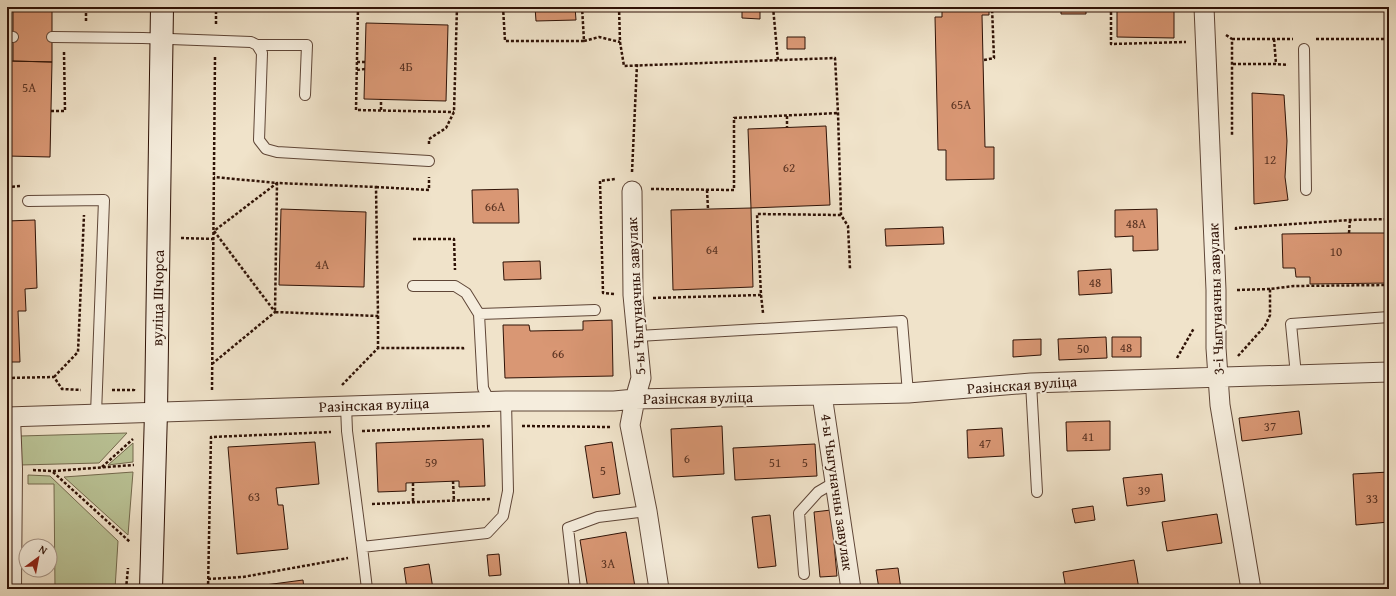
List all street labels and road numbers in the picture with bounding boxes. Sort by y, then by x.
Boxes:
street label: 5-ы Чыгуначны завулак [621,216,650,375]
street label: 3-і Чыгуначны завулак [1202,223,1229,375]
street label: вуліца Шчорса [146,249,169,346]
street label: Разінская вуліца [966,370,1079,399]
street label: Разінская вуліца [643,386,754,409]
street label: Разінская вуліца [319,392,430,417]
street label: 4-ы Чыгуначны завулак [816,412,859,572]

